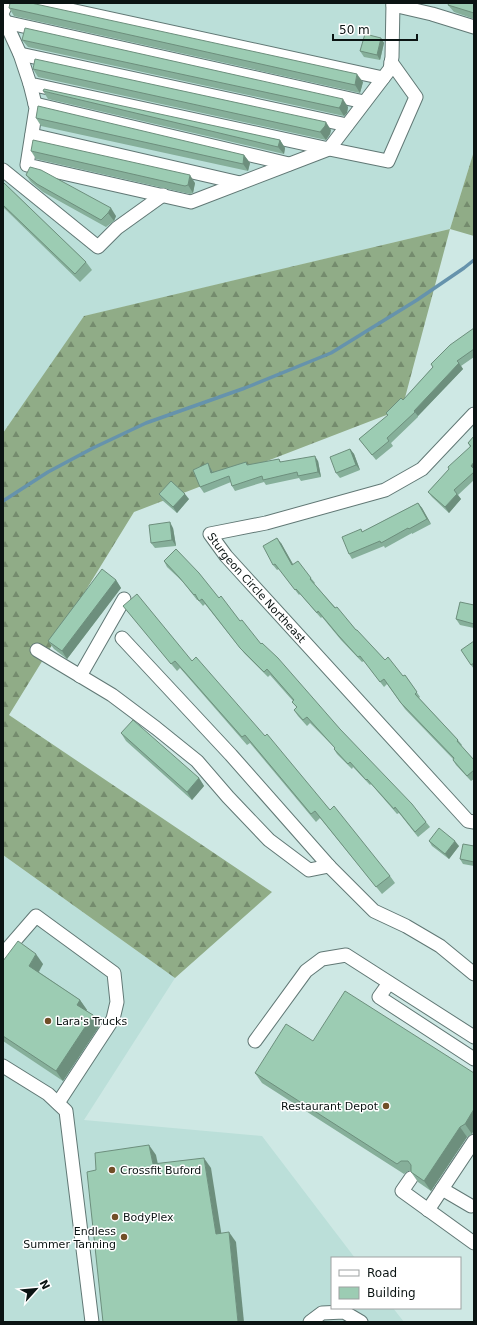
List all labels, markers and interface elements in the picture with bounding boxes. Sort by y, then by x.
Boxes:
scale bar [333,16,417,42]
text: 50 m [339,23,370,37]
street label: Sturgeon Circle Northeast [205,530,309,646]
place label: Lara's Trucks [56,1015,127,1028]
marker: Lara's Trucks [43,1016,53,1026]
place label: Restaurant Depot [281,1100,379,1113]
marker: Restaurant Depot [381,1101,391,1111]
place label: Crossfit Buford [120,1164,201,1177]
marker: Crossfit Buford [107,1165,117,1175]
place label: BodyPlex [123,1211,174,1224]
marker: BodyPlex [110,1212,120,1222]
place label: Endless Summer Tanning [23,1225,116,1251]
marker: Endless Summer Tanning [119,1232,129,1242]
legend [331,1257,461,1309]
text: Road [367,1266,397,1280]
north arrow [16,1269,56,1309]
text: N [37,1278,52,1292]
text: Building [367,1286,416,1300]

